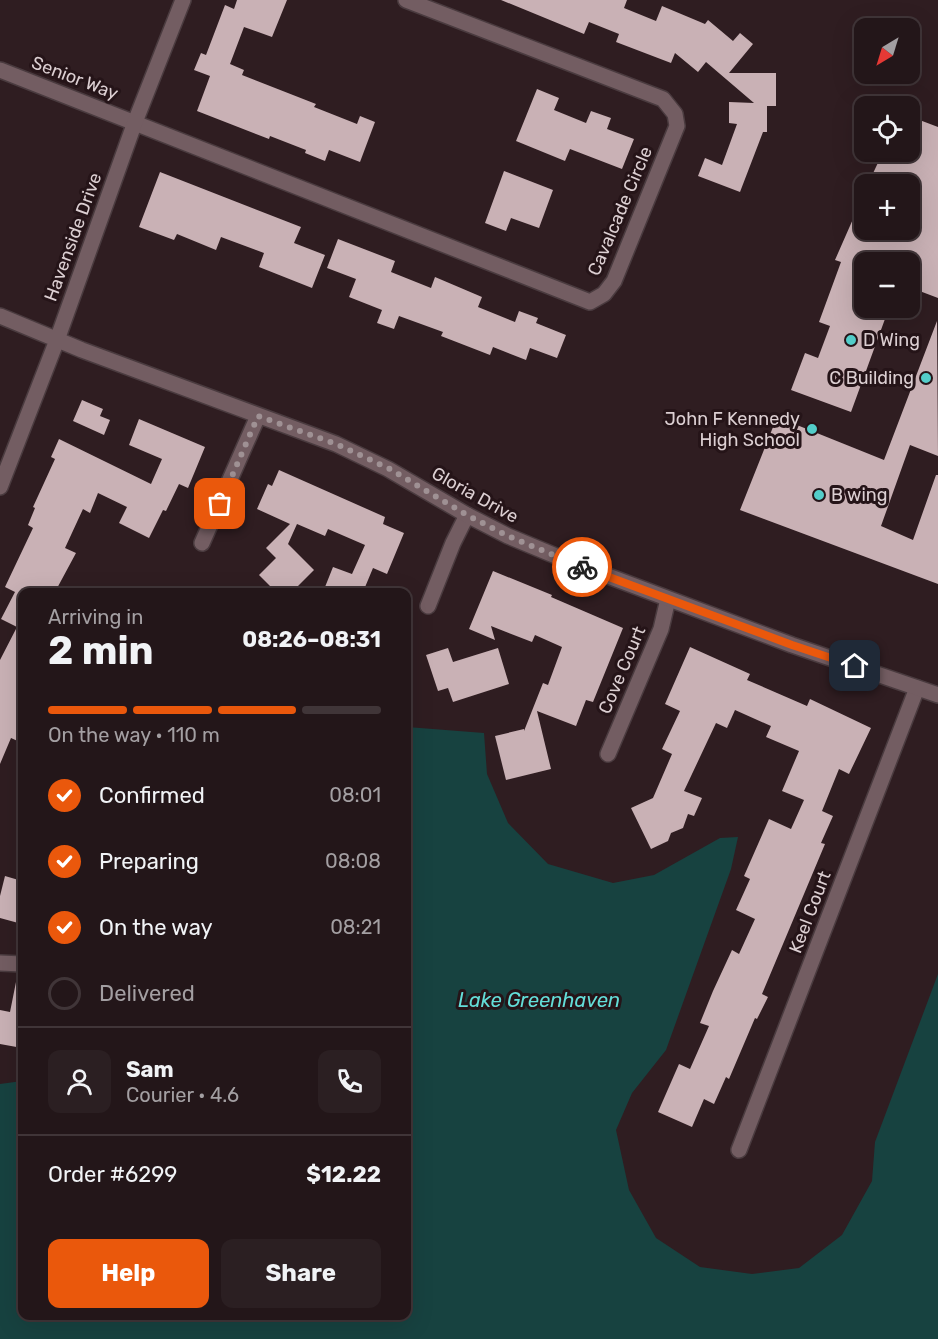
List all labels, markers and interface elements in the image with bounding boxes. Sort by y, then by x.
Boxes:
north arrow [854,18,920,84]
map controls [854,18,920,318]
street label: Senior Way [29,51,122,105]
button: locate [854,96,920,162]
street label: Cavalcade Circle [583,143,657,279]
street label: Havenside Drive [40,170,106,304]
button: + [854,174,920,240]
button: − [854,252,920,318]
place label: D Wing [863,329,920,351]
marker: D Wing [844,333,858,347]
place label: C Building [829,367,914,389]
marker: C Building [919,371,933,385]
place label: John F Kennedy High School [664,408,800,451]
marker: John F Kennedy High School [805,422,819,436]
street label: Gloria Drive [428,462,522,528]
pin [194,478,245,529]
place label: B wing [831,484,887,506]
icon: bag [203,487,236,520]
marker: B wing [812,488,826,502]
courier [552,537,612,597]
icon: bike [566,551,599,584]
text: Arriving in [48,605,143,629]
street label: Cove Court [594,623,650,717]
text: 08:26–08:31 [242,626,381,653]
text: 2 min [48,628,154,674]
pin [829,640,880,691]
icon: home [838,649,871,682]
text: On the way · 110 m [48,723,220,747]
icon: check [48,779,81,812]
text: Confirmed [99,782,205,809]
text: 08:01 [329,783,381,807]
icon: check [48,845,81,878]
text: Preparing [99,848,199,875]
text: 08:08 [325,849,381,873]
street label: Keel Court [784,868,836,956]
icon: check [48,911,81,944]
text: On the way [99,914,213,941]
text: 08:21 [330,915,381,939]
text: Delivered [99,980,195,1007]
water label: Lake Greenhaven [458,988,620,1012]
button: person [48,1050,111,1113]
button: phone [318,1050,381,1113]
text: Sam [126,1056,174,1083]
text: Courier · 4.6 [126,1083,239,1107]
text: Order #6299 [48,1161,177,1188]
text: $12.22 [306,1161,381,1188]
button: Help [48,1239,209,1308]
button: Share [221,1239,381,1308]

